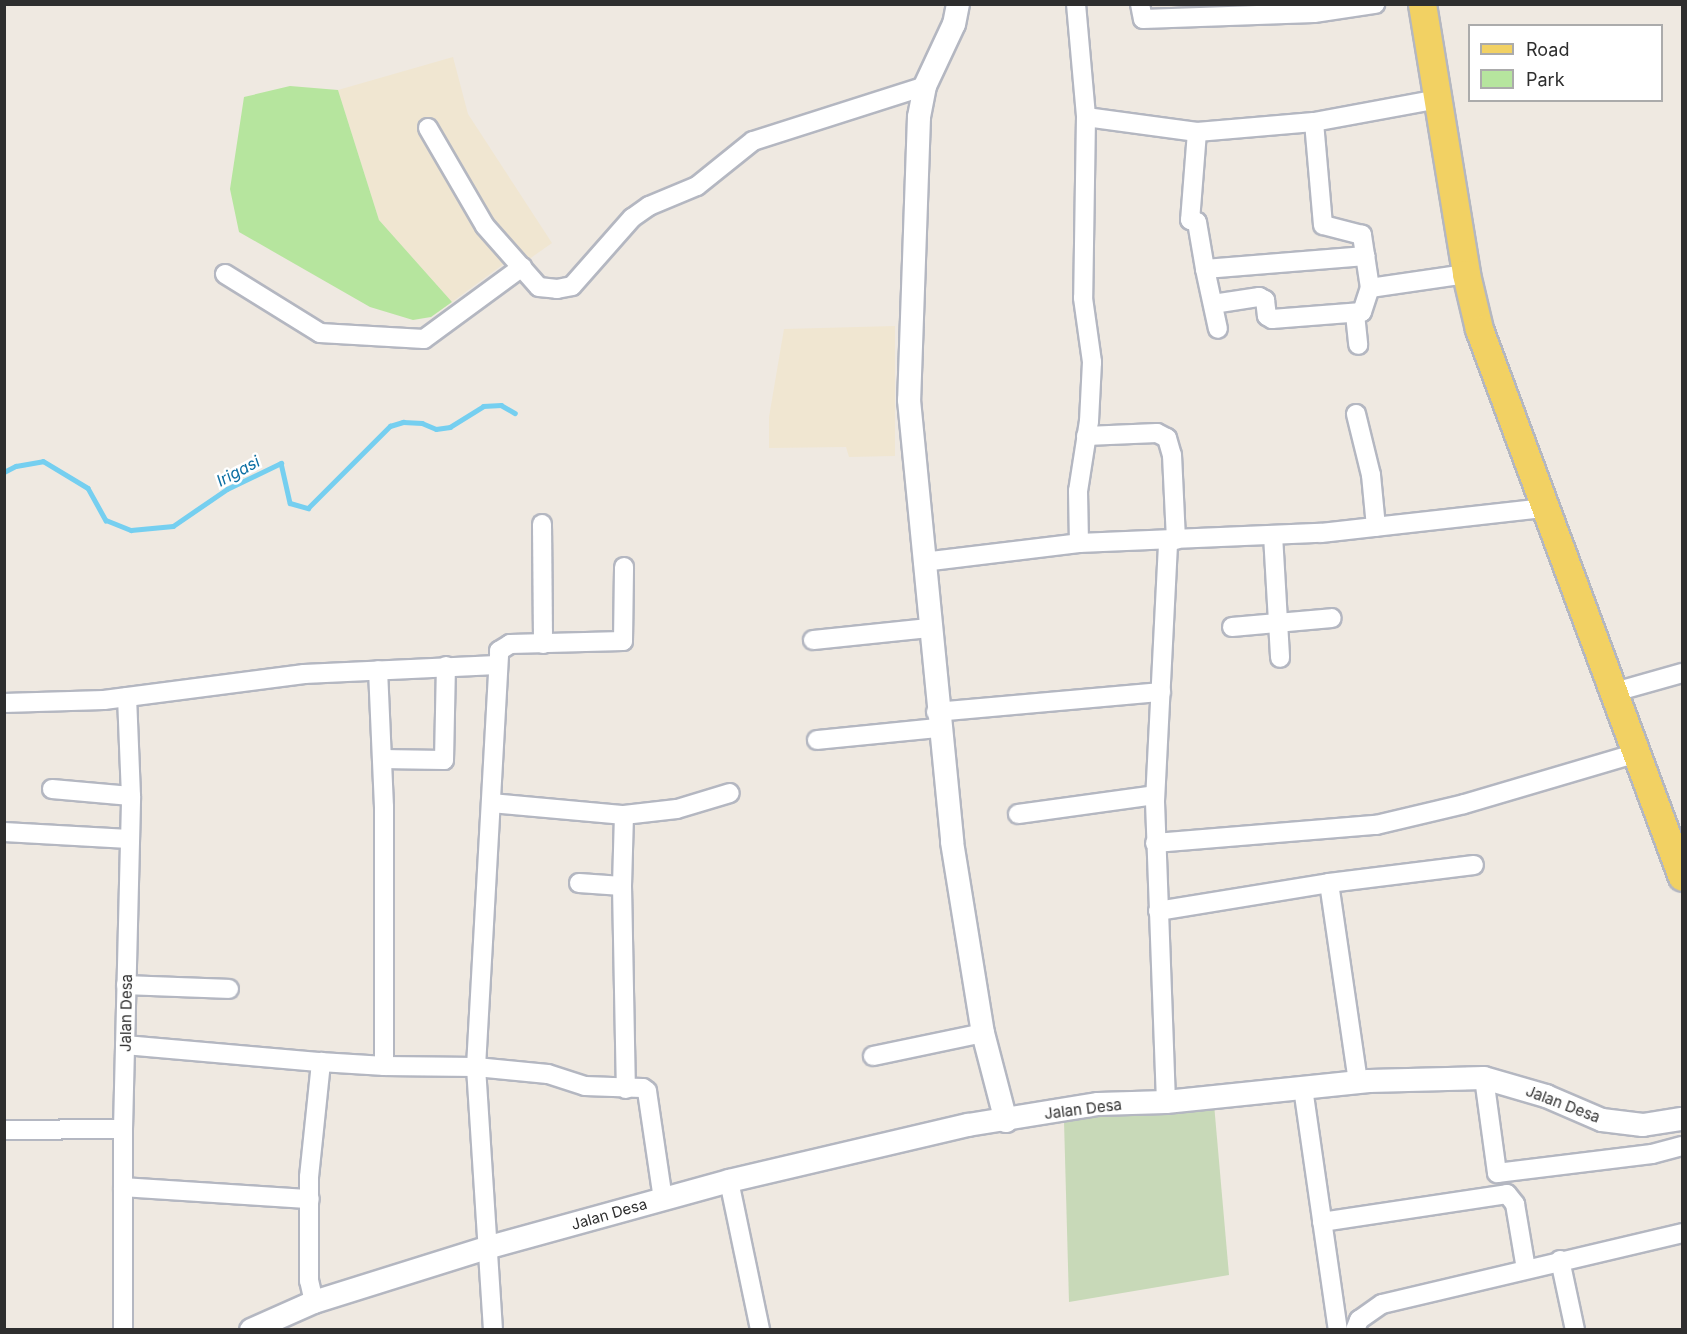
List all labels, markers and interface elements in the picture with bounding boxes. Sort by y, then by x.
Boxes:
legend [1468,24,1663,102]
text: Road [1526,39,1569,60]
text: Park [1526,69,1565,90]
water label: Irigasi [213,452,263,490]
street label: Jalan Desa [116,974,136,1052]
street label: Jalan Desa [1523,1082,1603,1126]
street label: Jalan Desa [1043,1095,1123,1123]
street label: Jalan Desa [569,1195,649,1233]

